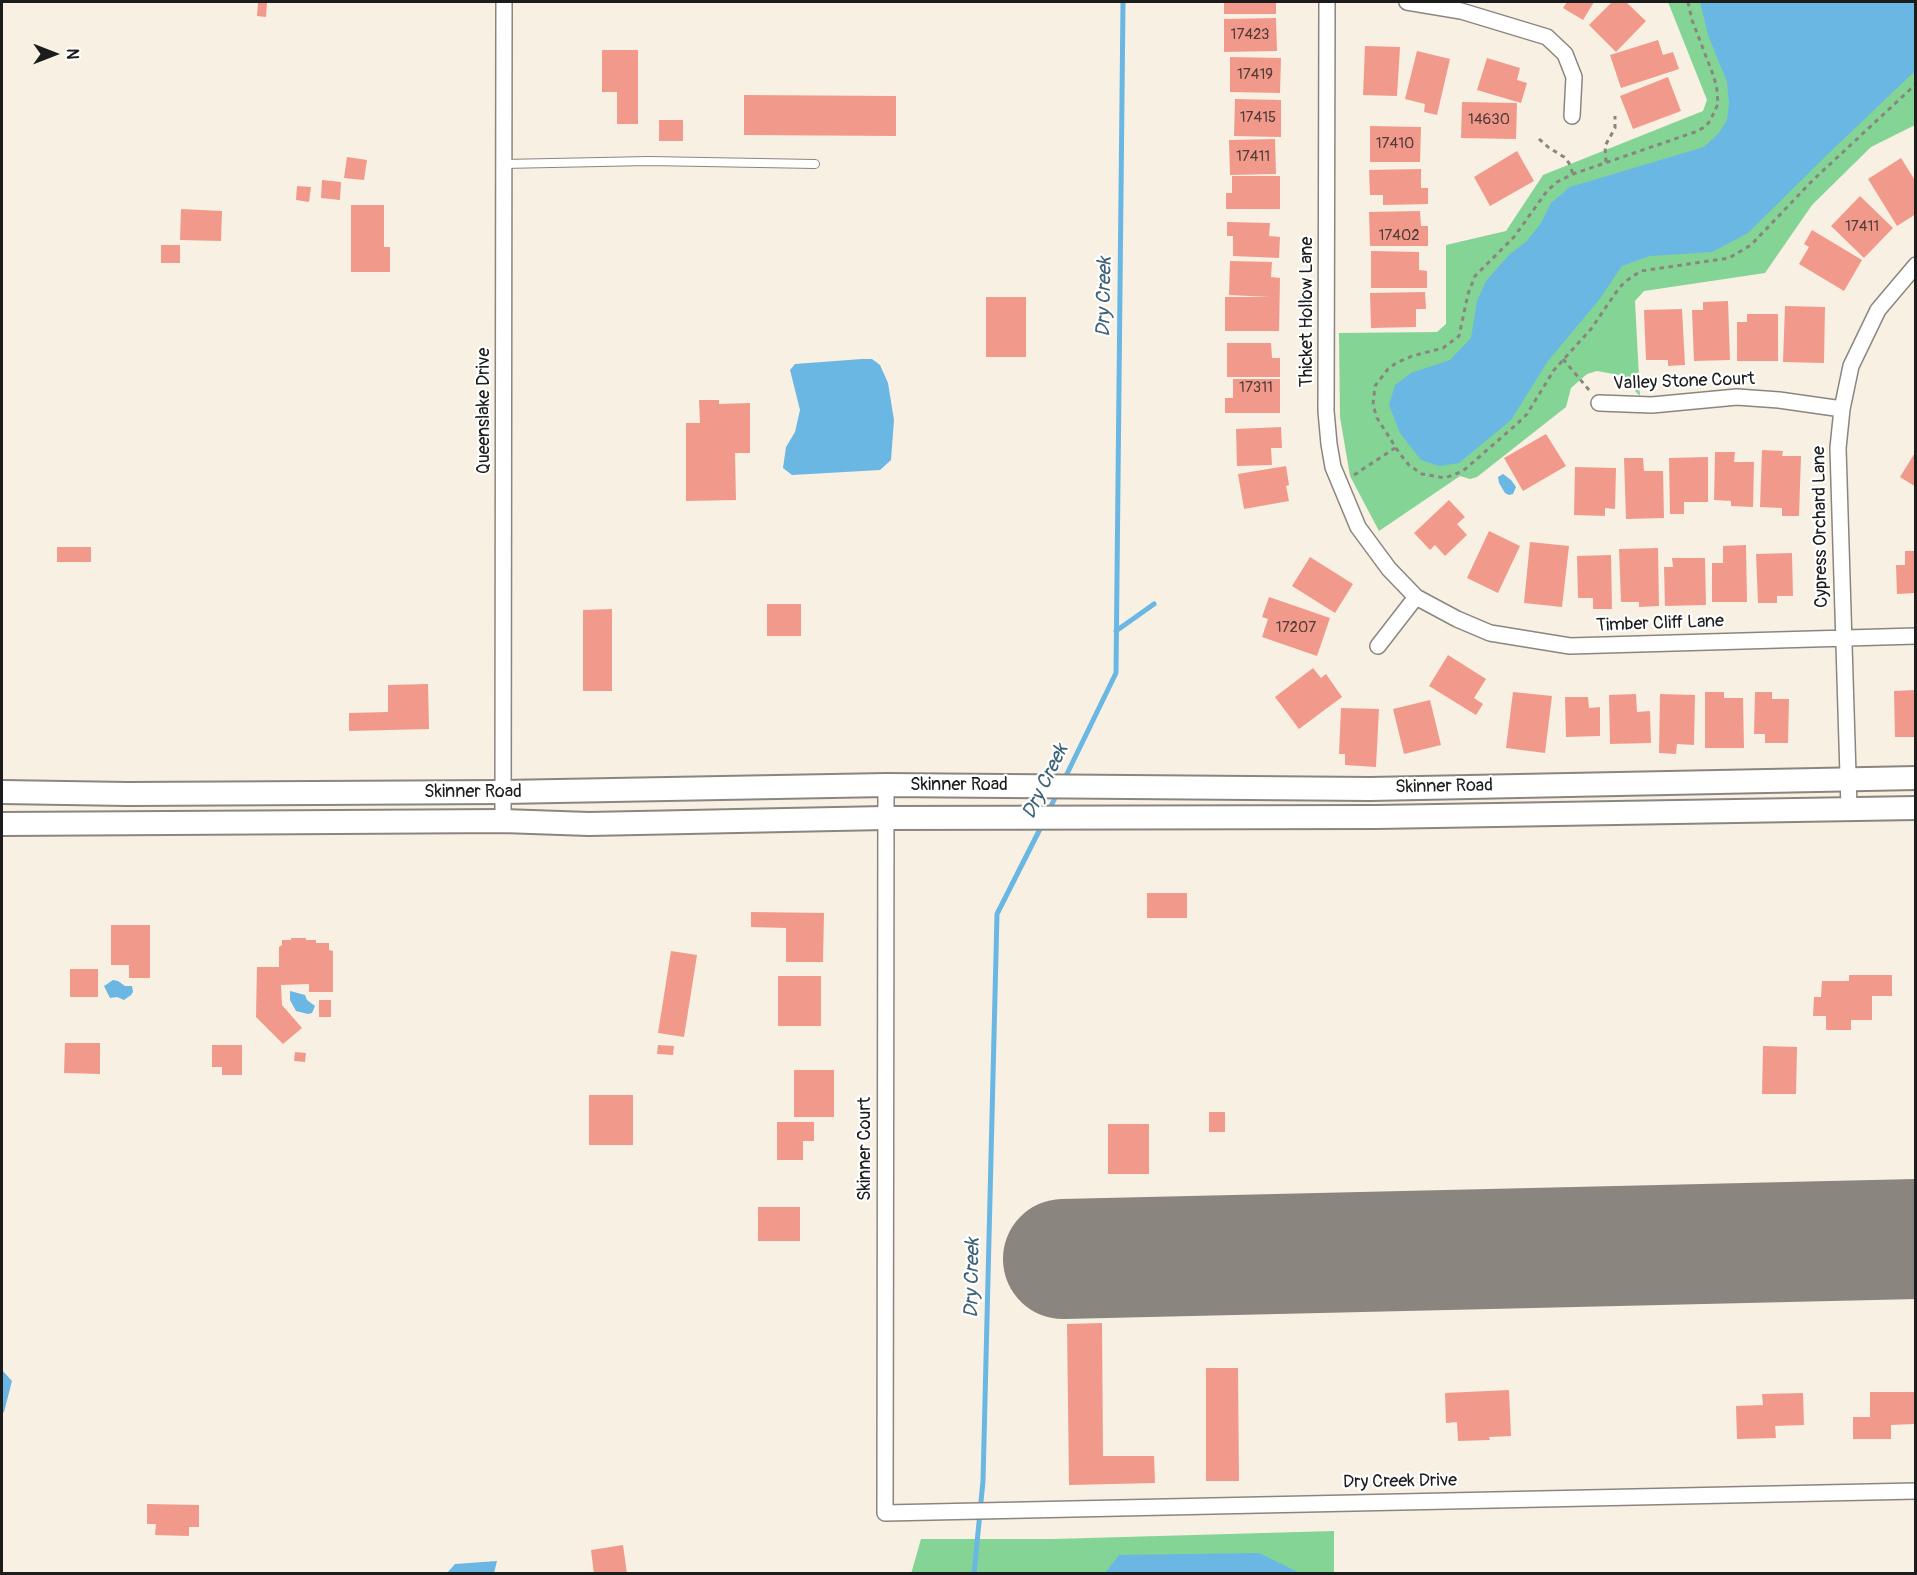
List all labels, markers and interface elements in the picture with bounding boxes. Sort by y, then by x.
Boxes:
north arrow [24,24,84,84]
house number: 17423 [1231,26,1269,44]
text: N [62,49,82,59]
house number: 17419 [1237,66,1273,84]
house number: 17415 [1240,109,1276,127]
house number: 14630 [1468,111,1510,129]
house number: 17410 [1376,135,1414,153]
house number: 17411 [1236,148,1270,166]
house number: 17411 [1845,218,1879,236]
house number: 17402 [1378,227,1420,245]
street label: Thicket Hollow Lane [1296,237,1318,387]
water label: Dry Creek [1092,257,1118,337]
street label: Queenslake Drive [473,348,495,474]
street label: Valley Stone Court [1613,369,1755,395]
house number: 17311 [1239,379,1273,397]
street label: Cypress Orchard Lane [1809,446,1833,608]
street label: Timber Cliff Lane [1596,611,1724,637]
house number: 17207 [1276,619,1316,637]
water label: Dry Creek [1018,741,1074,823]
street label: Skinner Road [910,774,1008,796]
street label: Skinner Road [1395,775,1493,799]
street label: Skinner Road [424,781,522,803]
street label: Skinner Court [854,1097,876,1201]
water label: Dry Creek [960,1238,986,1318]
street label: Dry Creek Drive [1343,1470,1457,1494]

